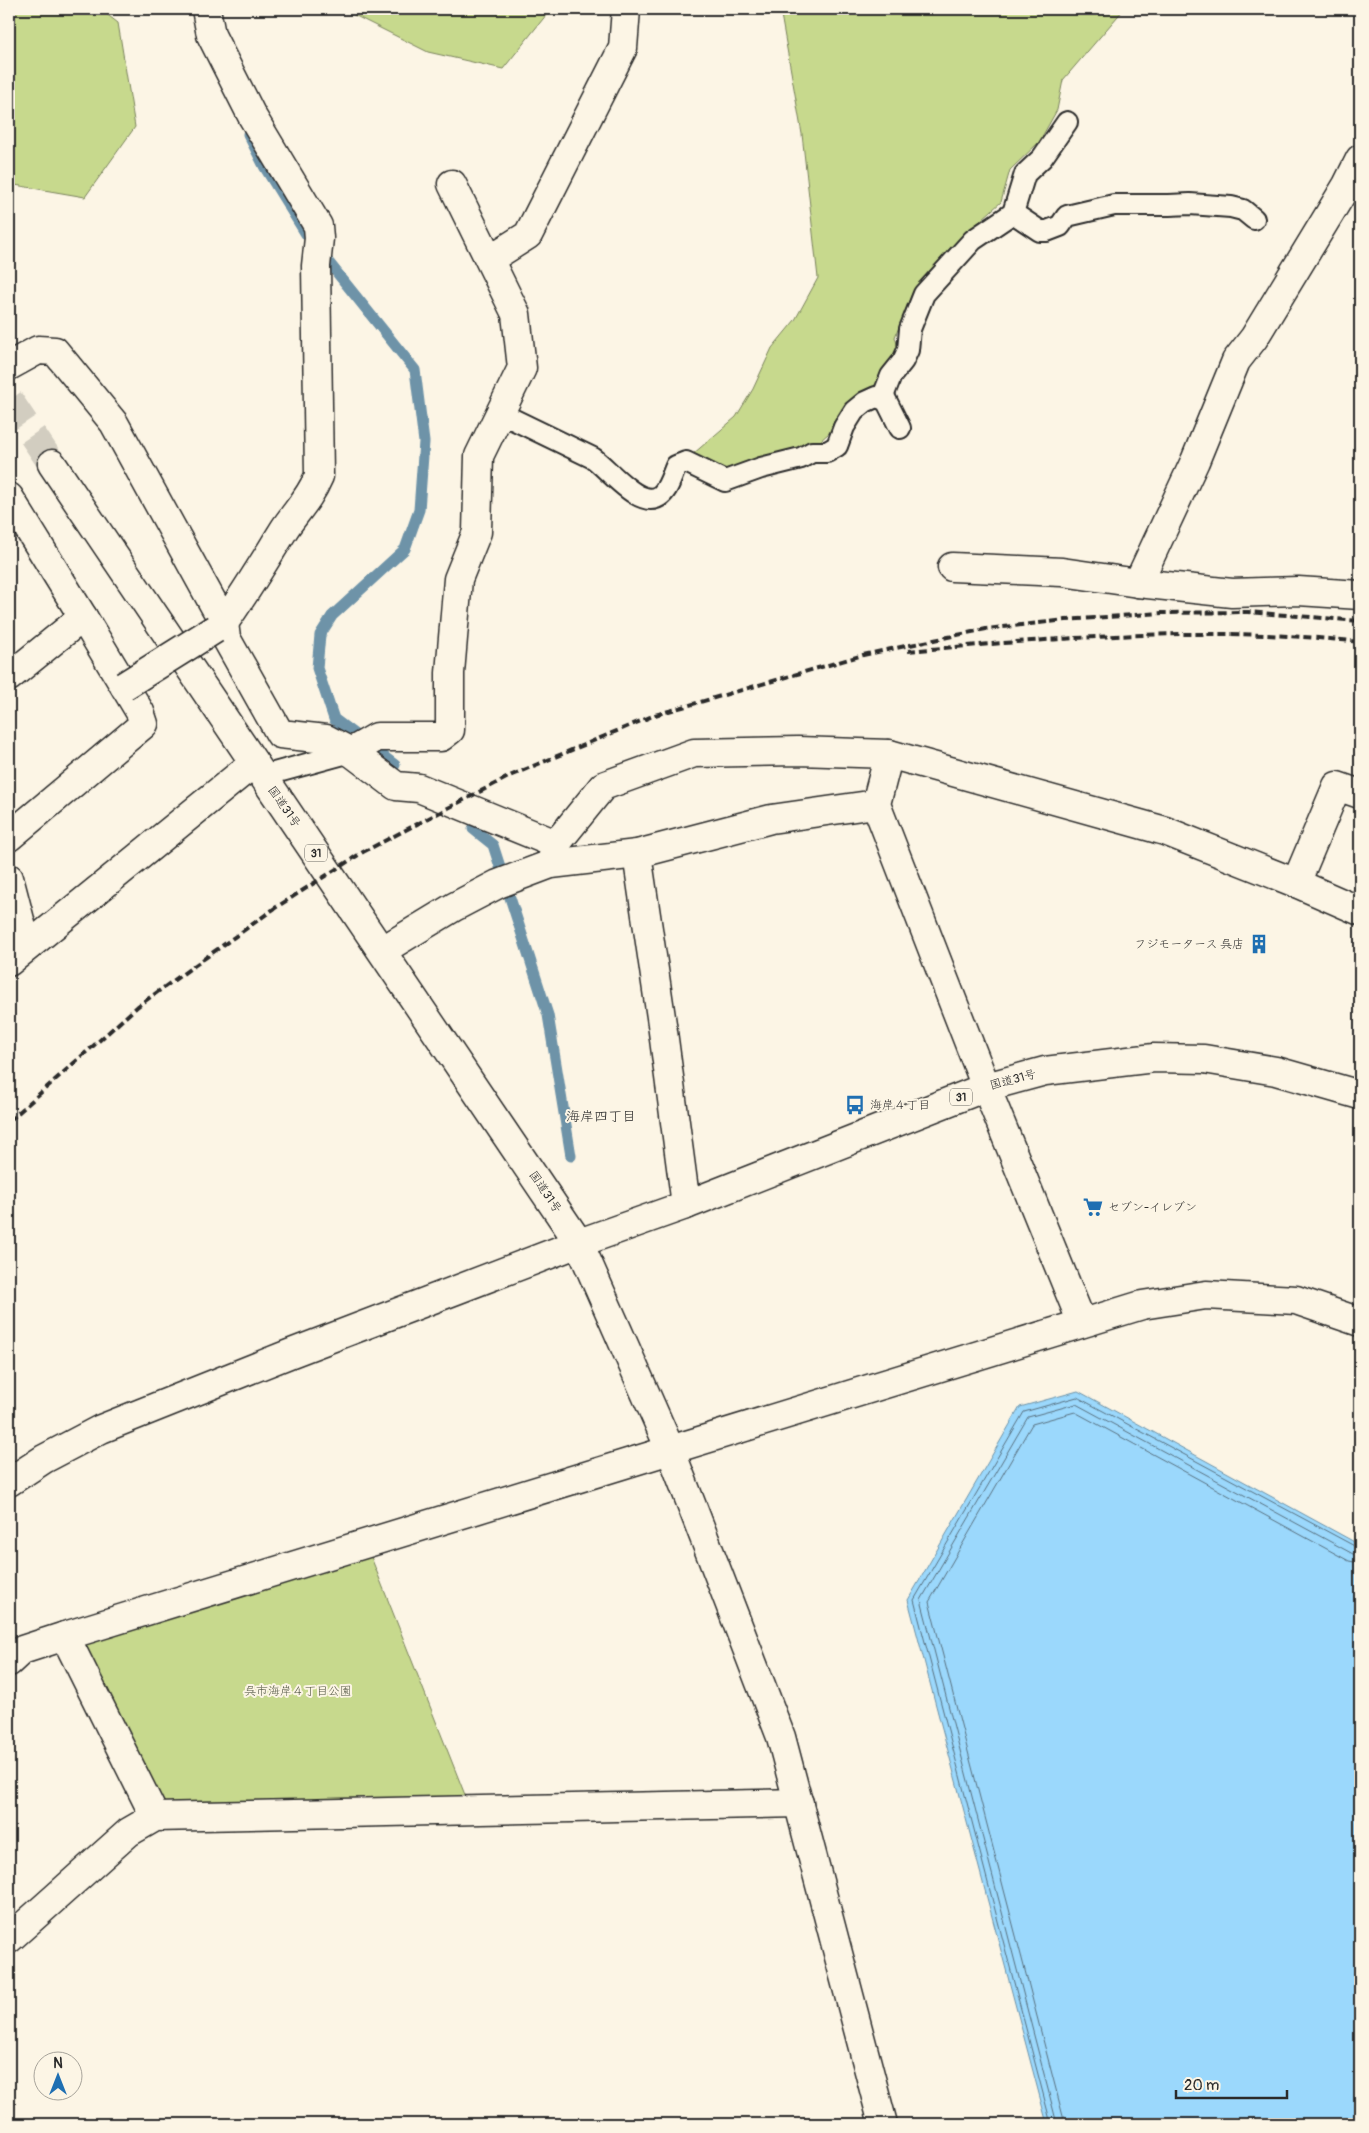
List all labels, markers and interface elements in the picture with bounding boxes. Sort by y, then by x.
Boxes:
street label: 国道31号 [264,783,304,831]
road number: 31 [305,844,327,861]
building icon: フジモータース 呉店 [1248,933,1270,955]
place label: フジモータース 呉店 [1134,937,1244,952]
street label: 国道31号 [988,1067,1038,1093]
road number: 31 [950,1088,972,1106]
bus stop icon: 海岸４丁目 [844,1094,866,1116]
place label: 海岸４丁目 [870,1098,930,1113]
district label: 海岸四丁目 [566,1108,636,1125]
street label: 国道31号 [526,1168,564,1216]
supermarket icon: セブン-イレブン [1082,1196,1104,1218]
place label: セブン-イレブン [1108,1200,1197,1215]
park label: 呉市海岸４丁目公園 [244,1684,352,1699]
north arrow [32,2050,82,2100]
text: N [53,2055,63,2072]
scale bar [1176,2068,1288,2100]
text: 20 m [1184,2076,1219,2095]

